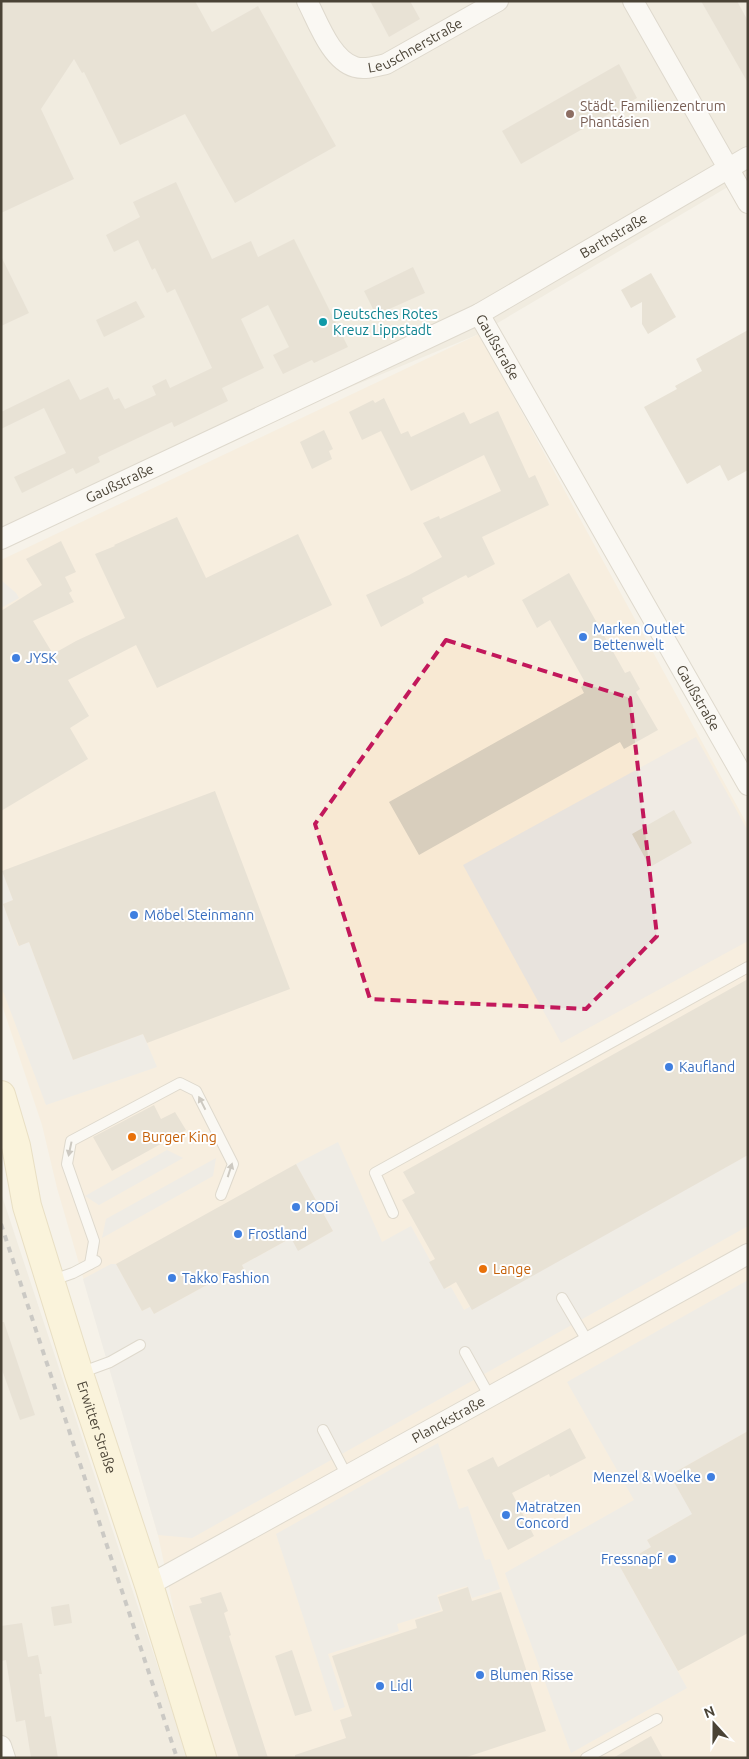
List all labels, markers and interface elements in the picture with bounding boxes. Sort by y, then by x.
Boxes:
street label: Leuschnerstraße [367,15,465,76]
place label: Städt. Familienzentrum Phantásien [580,98,726,130]
marker: Städt. Familienzentrum Phantásien [564,108,576,120]
street label: Barthstraße [577,210,650,261]
place label: Deutsches Rotes Kreuz Lippstadt [333,306,438,338]
street label: Gaußstraße [473,311,523,383]
marker: Deutsches Rotes Kreuz Lippstadt [317,316,329,328]
street label: Gaußstraße [83,460,156,506]
place label: Marken Outlet Bettenwelt [593,621,685,653]
marker: Marken Outlet Bettenwelt [577,631,589,643]
place label: JYSK [26,650,57,666]
marker: JYSK [10,652,22,664]
street label: Gaußstraße [673,662,723,734]
place label: Möbel Steinmann [144,907,254,923]
marker: Möbel Steinmann [128,909,140,921]
place label: Kaufland [679,1059,735,1075]
marker: Kaufland [663,1061,675,1073]
one-way arrow [198,1096,206,1110]
place label: Burger King [142,1129,217,1145]
marker: Burger King [126,1131,138,1143]
one-way arrow [66,1142,74,1157]
one-way arrow [227,1163,234,1178]
place label: KODi [306,1199,338,1215]
marker: KODi [290,1201,302,1213]
place label: Frostland [248,1226,307,1242]
marker: Frostland [232,1228,244,1240]
place label: Lange [493,1261,531,1277]
marker: Lange [477,1263,489,1275]
place label: Takko Fashion [182,1270,269,1286]
marker: Takko Fashion [166,1272,178,1284]
street label: Erwitter Straße [74,1379,119,1475]
street label: Planckstraße [409,1393,488,1446]
place label: Menzel & Woelke [593,1469,701,1485]
marker: Menzel & Woelke [705,1471,717,1483]
place label: Matratzen Concord [516,1499,581,1531]
marker: Matratzen Concord [500,1509,512,1521]
place label: Fressnapf [601,1551,663,1567]
marker: Fressnapf [666,1553,678,1565]
place label: Blumen Risse [490,1667,574,1683]
marker: Blumen Risse [474,1669,486,1681]
place label: Lidl [390,1678,413,1694]
marker: Lidl [374,1680,386,1692]
north arrow [689,1699,739,1749]
text: N [702,1703,717,1721]

